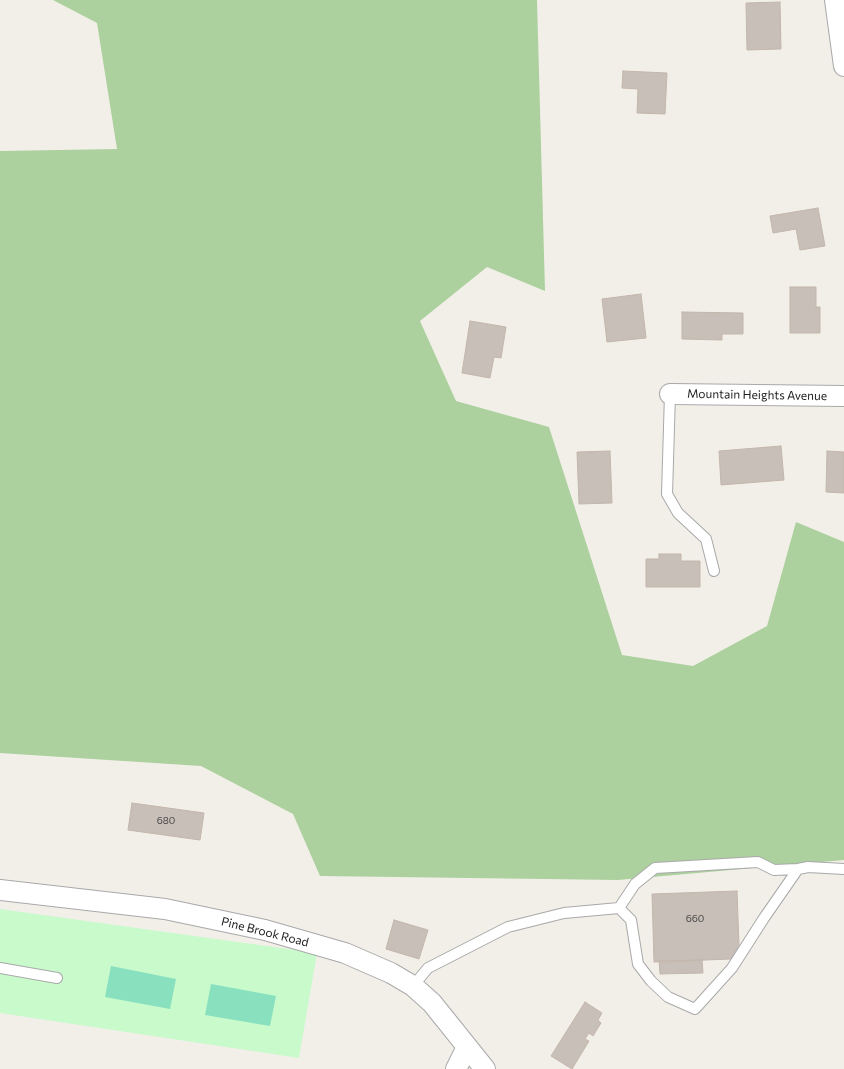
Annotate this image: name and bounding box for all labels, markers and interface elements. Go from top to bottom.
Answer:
street label: Mountain Heights Avenue [687,387,827,403]
house number: 680 [157,815,175,827]
house number: 660 [686,913,704,925]
street label: Pine Brook Road [220,914,310,950]

